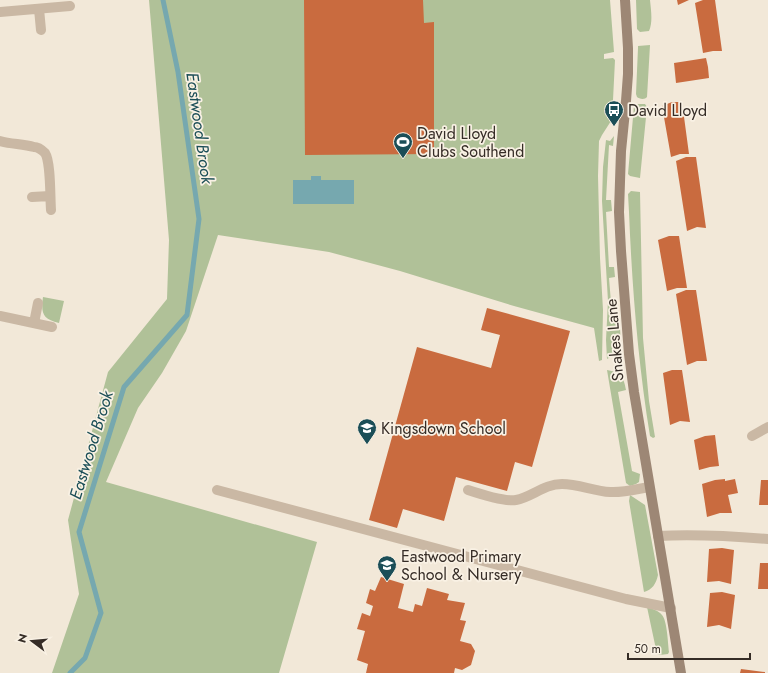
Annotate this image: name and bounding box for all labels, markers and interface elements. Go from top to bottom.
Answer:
water label: Eastwood Brook [180,71,220,186]
bus stop icon: David Lloyd [603,99,625,127]
place label: David Lloyd [628,99,707,122]
place label: David Lloyd Clubs Southend [417,122,524,163]
sports icon: David Lloyd Clubs Southend [392,131,414,159]
street label: Snakes Lane [599,298,630,382]
water label: Eastwood Brook [63,387,119,502]
school or university icon: Kingsdown School [356,417,378,445]
place label: Kingsdown School [381,417,506,440]
place label: Eastwood Primary School & Nursery [401,545,522,586]
school or university icon: Eastwood Primary School & Nursery [376,554,398,582]
north arrow [12,621,52,661]
text: N [13,632,31,645]
scale bar [628,635,750,661]
text: 50 m [634,640,661,658]

